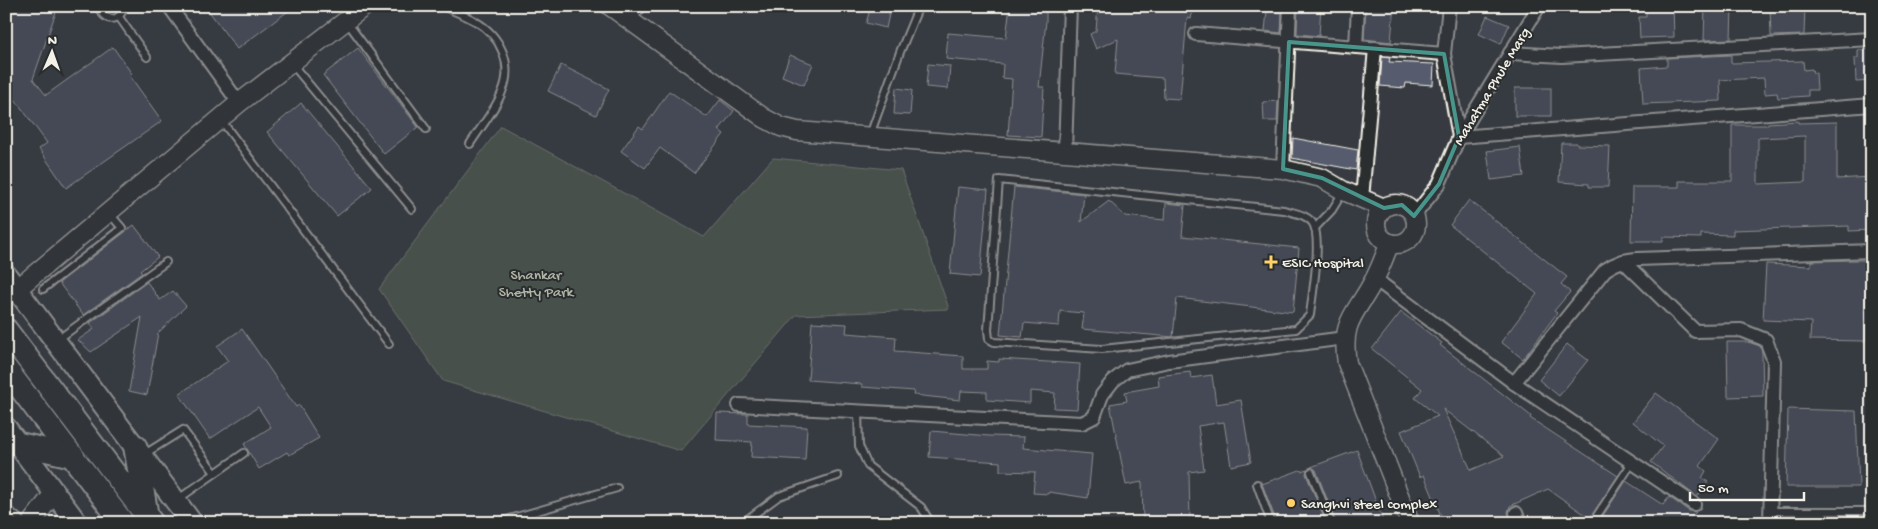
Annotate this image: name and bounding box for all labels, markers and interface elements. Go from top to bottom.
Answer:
street label: Mahatma Phule Marg [1450,25,1535,149]
north arrow [28,28,78,78]
text: N [48,33,57,50]
marker: ESIC Hospital [1264,255,1278,269]
place label: ESIC Hospital [1282,255,1364,273]
park label: Shankar Shetty Park [499,267,575,302]
scale bar [1690,469,1804,501]
text: 50 m [1698,480,1729,498]
place label: Sanghvi steel complex [1301,496,1437,514]
marker: Sanghvi steel complex [1285,497,1297,509]

